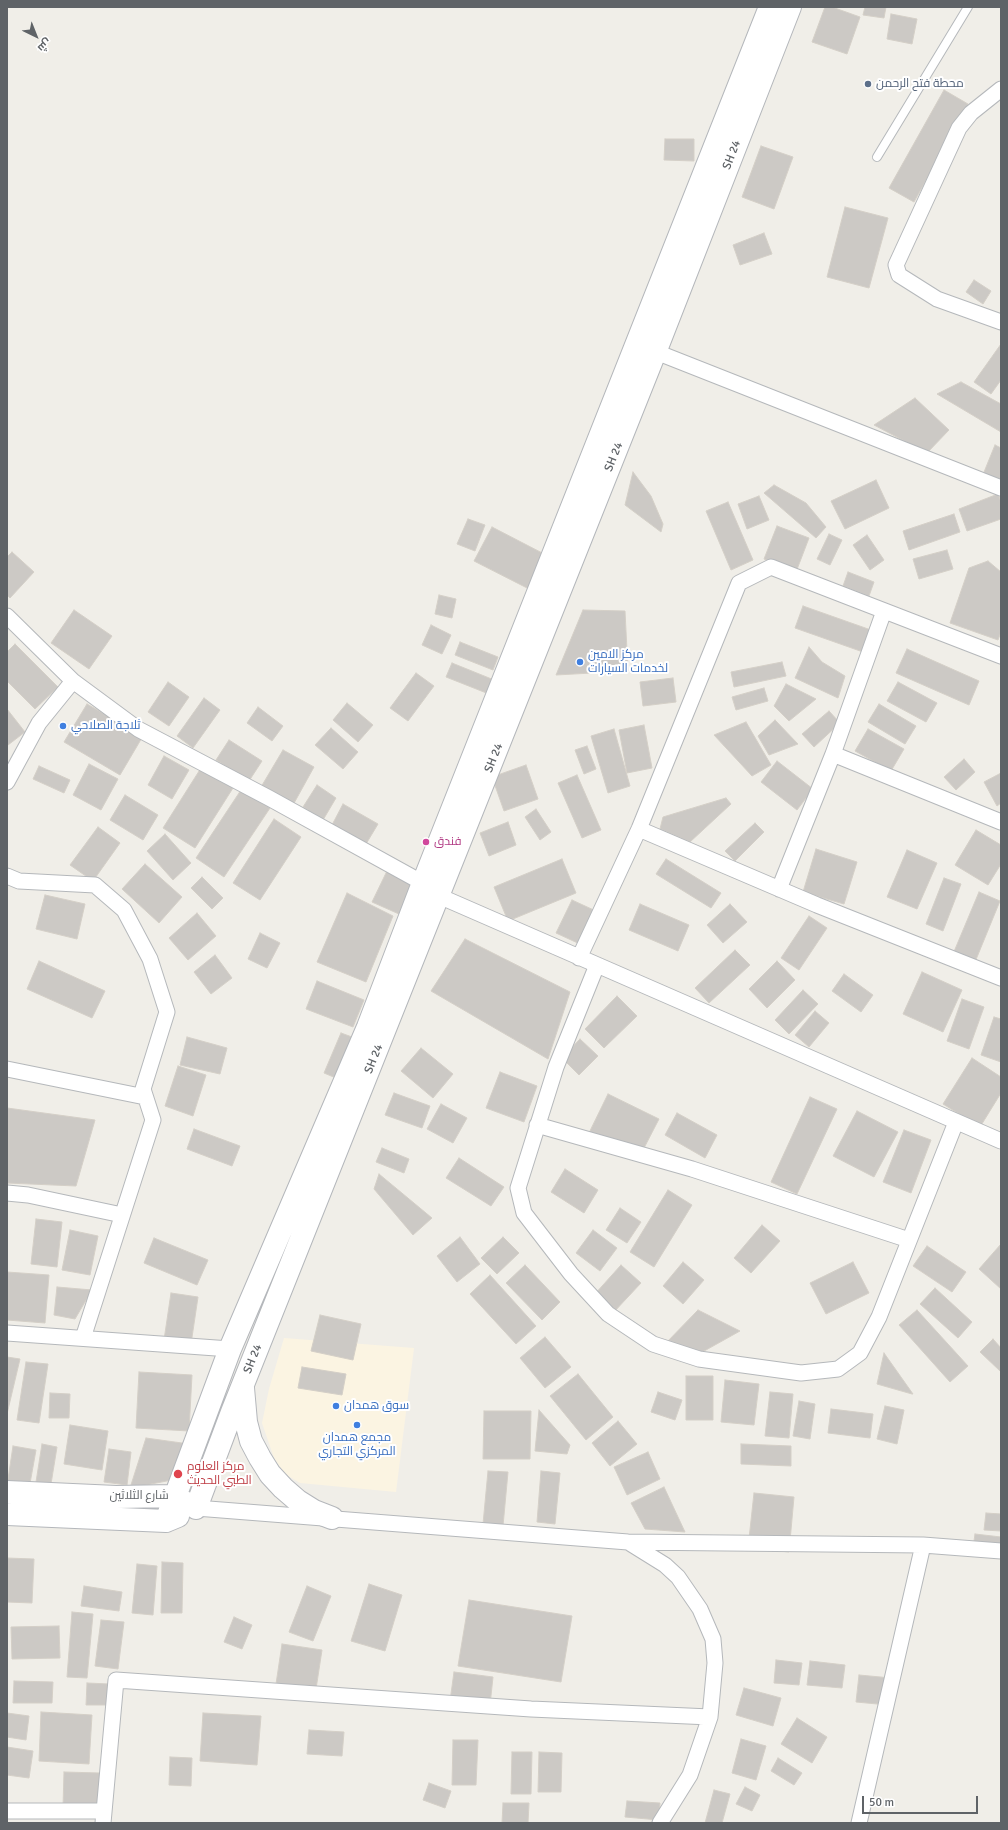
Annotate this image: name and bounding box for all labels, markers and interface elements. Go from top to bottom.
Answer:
north arrow [16,16,56,56]
text: ش [35,36,54,55]
place label: محطة فتح الرحمن [876,77,964,91]
marker: محطة فتح الرحمن [863,79,873,89]
street label: SH 24 [720,138,744,172]
street label: SH 24 [602,440,626,474]
place label: مركز الامين لخدمات السيارات [588,648,668,676]
marker: مركز الامين لخدمات السيارات [575,657,585,667]
place label: ثلاجة الصلاحي [71,719,141,733]
marker: ثلاجة الصلاحي [58,721,68,731]
street label: SH 24 [482,741,506,775]
place label: فندق [434,835,462,849]
marker: فندق [421,837,431,847]
street label: SH 24 [362,1042,386,1076]
street label: SH 24 [241,1342,265,1376]
place label: سوق همدان [344,1399,409,1413]
marker: سوق همدان [331,1401,341,1411]
marker: مجمع همدان المركزي التجاري [352,1420,362,1430]
place label: مجمع همدان المركزي التجاري [318,1431,396,1459]
place label: مركز العلوم الطبي الحديث [187,1460,252,1488]
marker: مركز العلوم الطبي الحديث [172,1468,184,1480]
street label: شارع الثلاثين [109,1489,169,1503]
scale bar [864,1788,980,1814]
text: 50 m [869,1795,894,1810]

